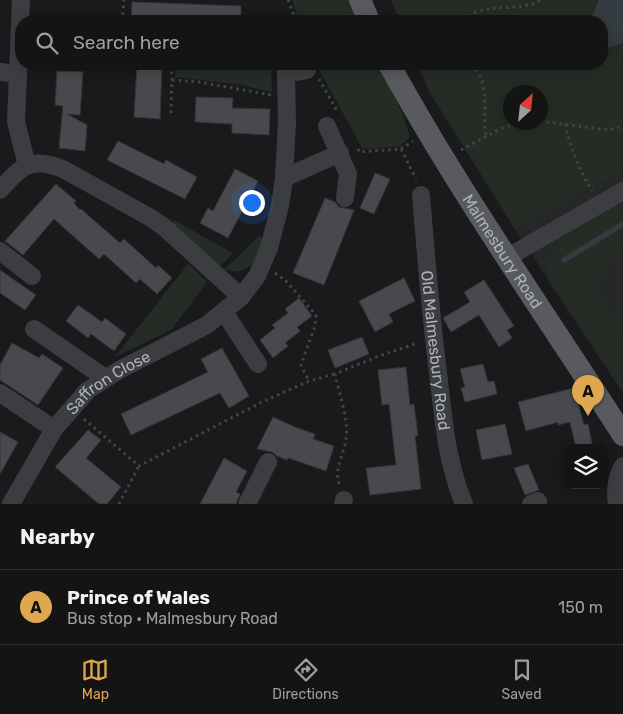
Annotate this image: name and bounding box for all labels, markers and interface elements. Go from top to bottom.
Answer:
search box [15,15,608,70]
icon: search [33,29,61,57]
text: Search here [73,31,180,54]
north arrow [503,85,548,130]
your location [239,190,265,216]
street label: Malmesbury Road [459,190,547,312]
street label: Old Malmesbury Road [418,270,454,431]
street label: Saffron Close [62,346,153,418]
pin: A [572,375,604,416]
map controls [563,444,608,489]
button: layers [563,444,608,489]
text: Nearby [20,524,95,549]
text: Prince of Wales [67,586,210,609]
text: A [30,598,42,617]
text: 150 m [558,598,603,617]
text: Bus stop · Malmesbury Road [67,609,278,628]
tab: Map [81,656,109,703]
tab: Directions [272,656,339,703]
tab: Saved [502,656,542,703]

